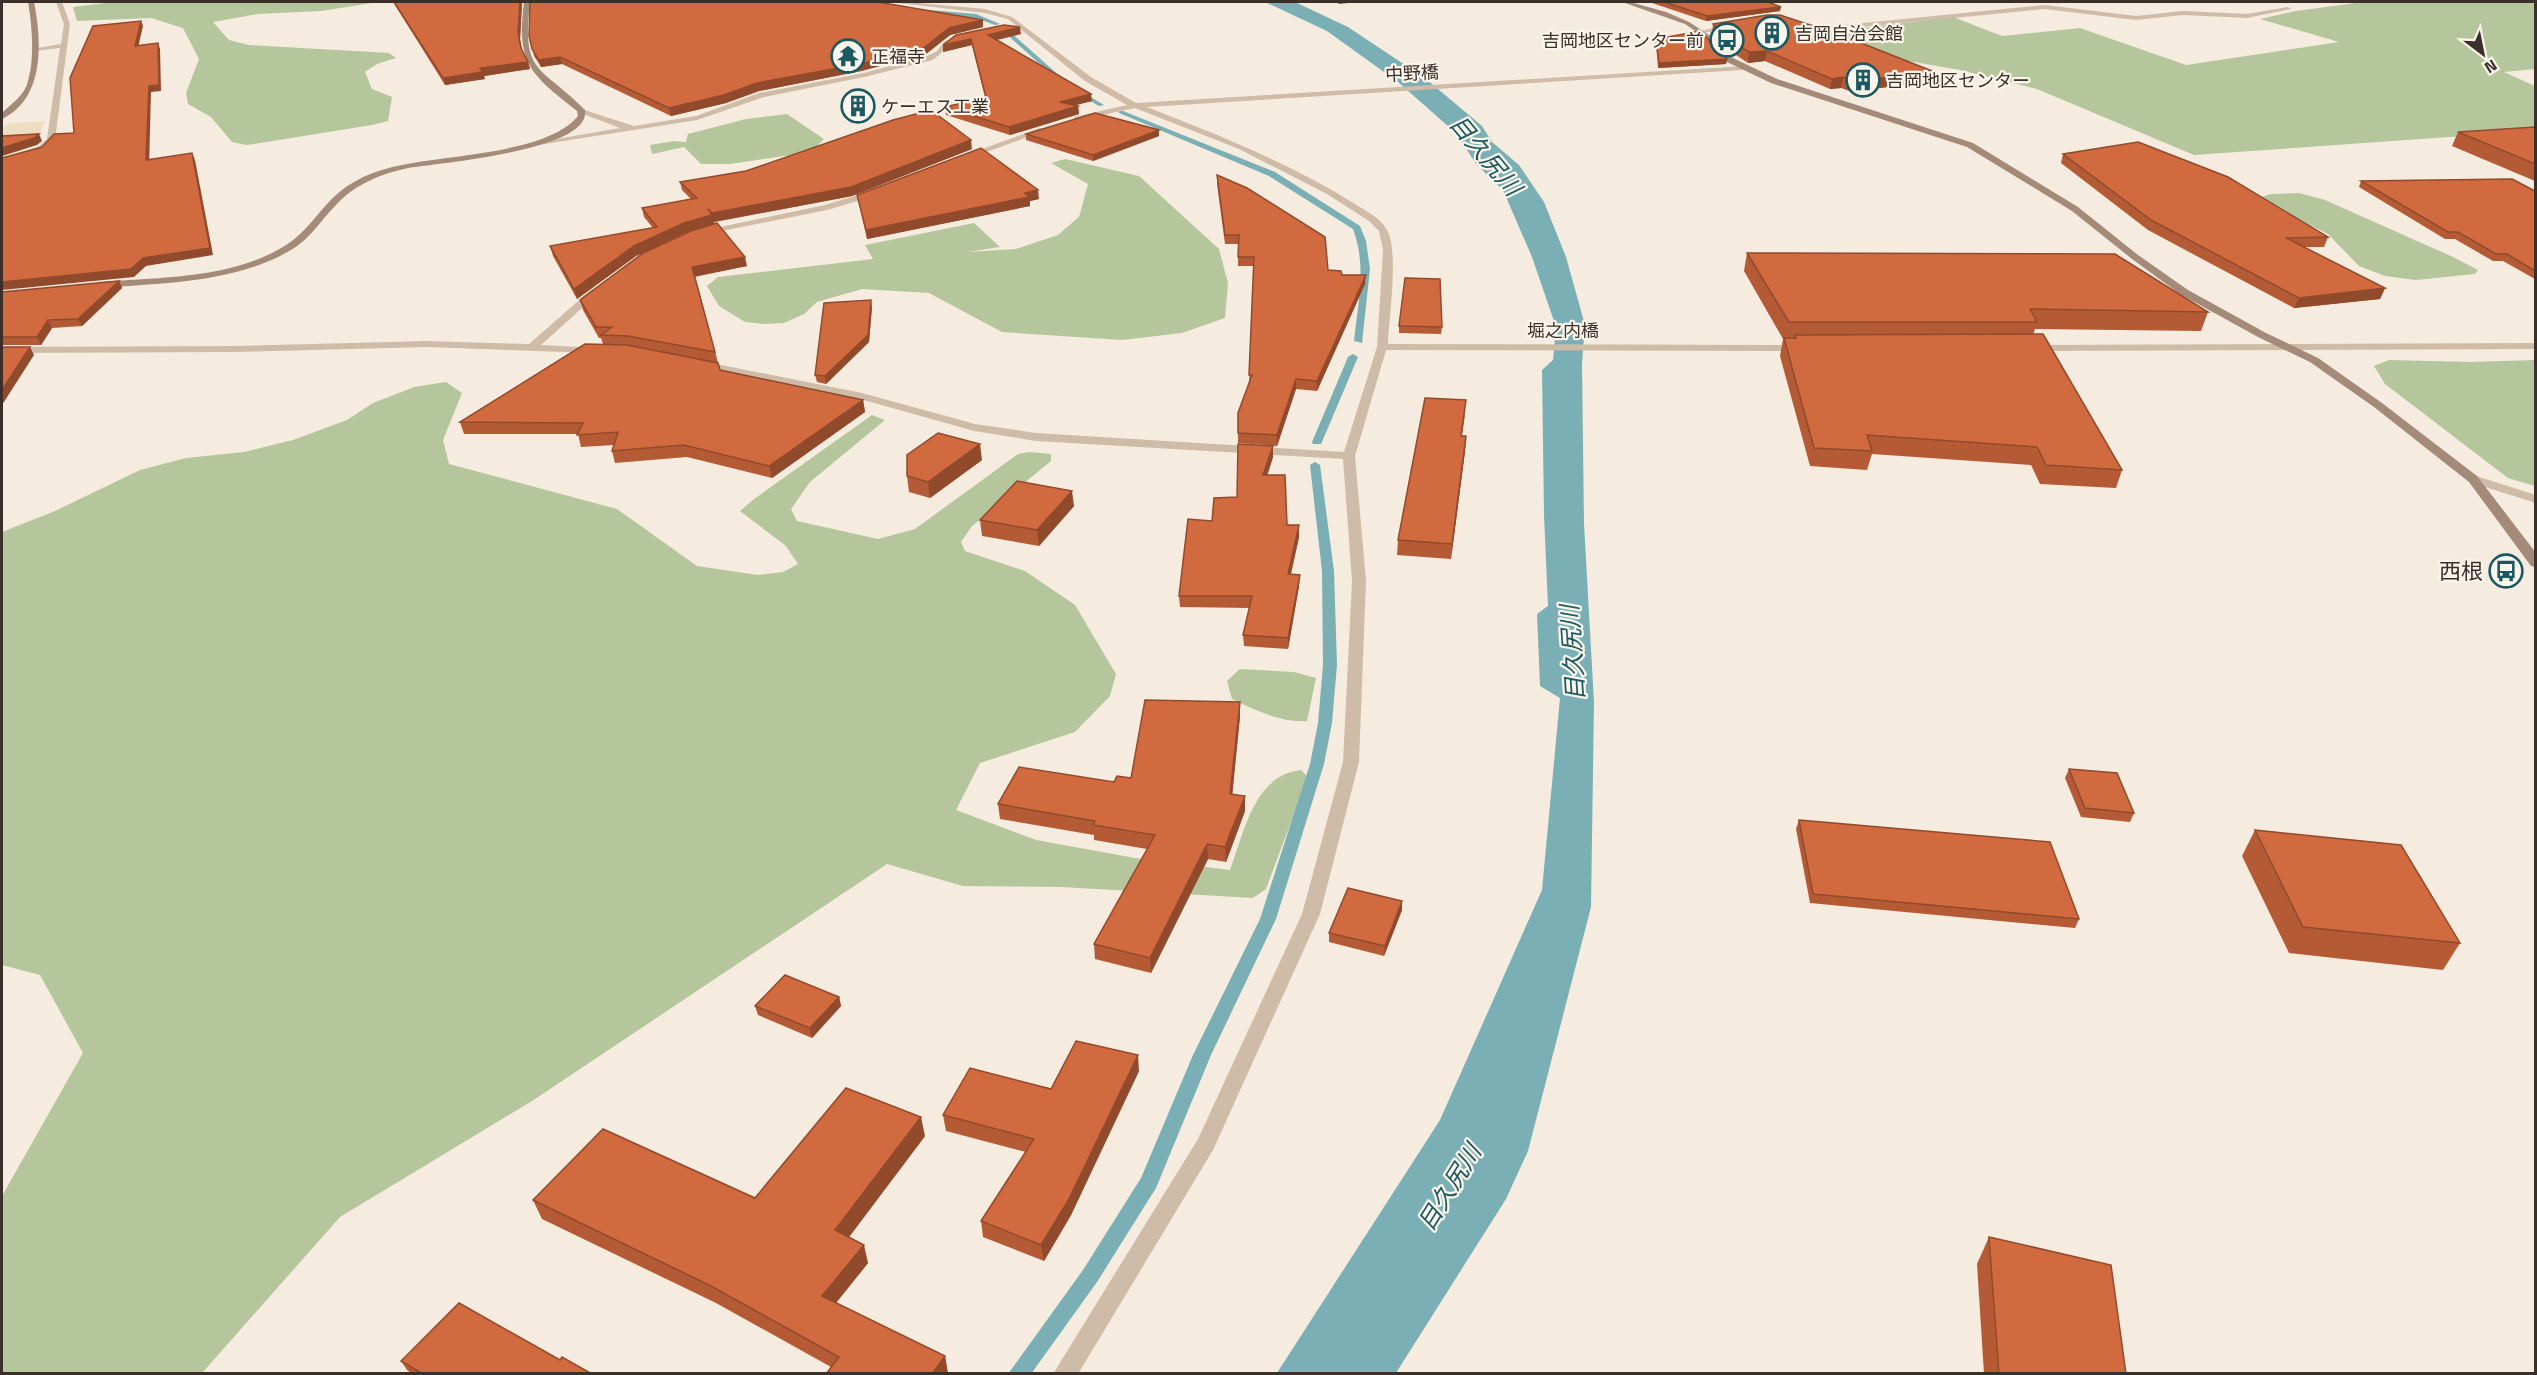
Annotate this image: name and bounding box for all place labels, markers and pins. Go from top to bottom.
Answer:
building icon: 吉岡自治会館 [1754,15,1790,51]
place label: 吉岡自治会館 [1795,20,1903,47]
bus stop icon: 吉岡地区センター前 [1709,22,1745,58]
place label: 吉岡地区センター前 [1542,27,1704,54]
temple icon: 正福寺 [830,38,866,74]
place label: 正福寺 [871,43,925,70]
building icon: 吉岡地区センター [1845,62,1881,98]
place label: 吉岡地区センター [1886,67,2030,94]
building icon: ケーエス工業 [840,88,876,124]
place label: ケーエス工業 [881,93,989,120]
bus stop icon: 西根 [2488,553,2524,589]
place label: 西根 [2439,554,2483,588]

